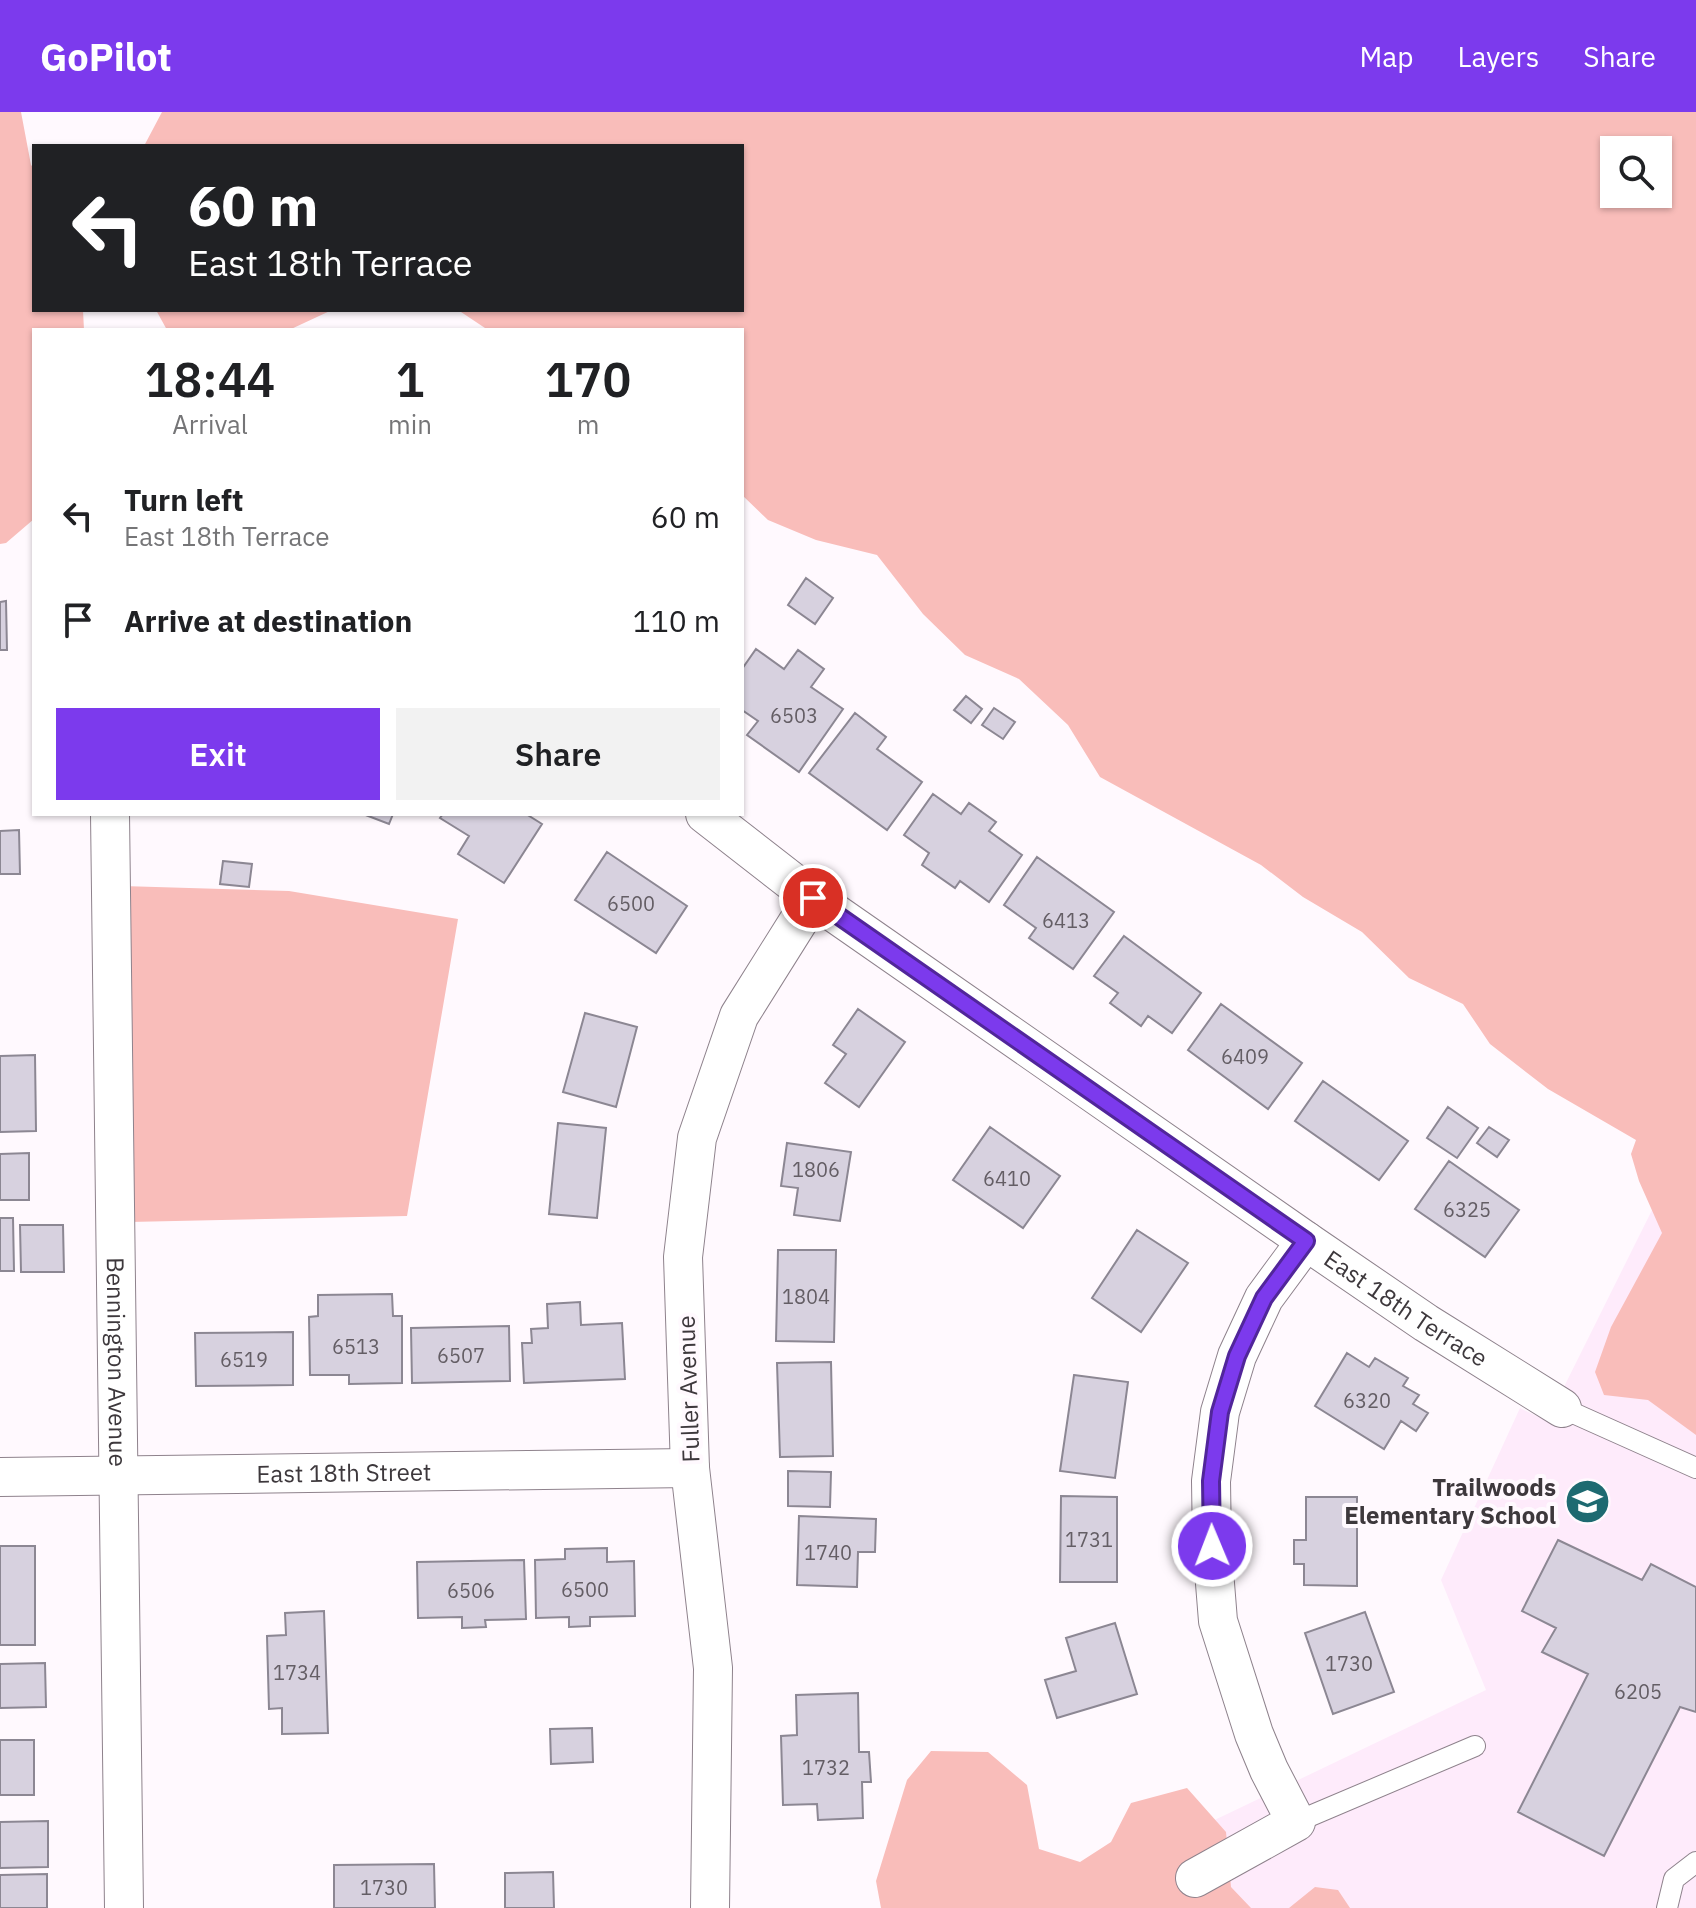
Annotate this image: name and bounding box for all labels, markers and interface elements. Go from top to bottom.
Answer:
text: GoPilot [40,32,172,81]
text: Map [1359,38,1413,75]
text: Layers [1457,38,1539,75]
text: Share [1583,38,1656,75]
map controls [1600,136,1672,208]
button: search [1600,136,1672,208]
text: 60 m [188,169,318,241]
icon: left [56,176,160,280]
text: East 18th Terrace [188,239,473,286]
text: 18:44 [145,348,275,410]
text: 1 [396,348,424,410]
text: 170 [545,348,631,410]
text: Arrival [172,407,248,441]
text: min [388,407,432,441]
text: m [577,407,599,441]
text: Turn left [124,480,243,519]
icon: left [56,494,100,538]
text: 60 m [651,497,720,536]
text: East 18th Terrace [124,519,330,553]
icon: arrive [56,598,100,642]
text: Arrive at destination [124,601,412,640]
text: 110 m [633,601,720,640]
house number: 6503 [770,702,818,729]
button: Exit [56,708,380,800]
button: Share [396,708,720,800]
pin [779,864,847,932]
icon: arrive [791,876,835,920]
house number: 6500 [607,890,655,917]
house number: 6413 [1042,907,1090,934]
house number: 6409 [1221,1043,1269,1070]
house number: 1806 [792,1156,840,1183]
house number: 6410 [983,1165,1031,1192]
house number: 6325 [1443,1196,1491,1223]
street label: East 18th Terrace [1318,1242,1494,1374]
street label: Bennington Avenue [100,1257,134,1467]
house number: 1804 [782,1283,830,1310]
street label: Fuller Avenue [669,1315,707,1463]
house number: 6513 [332,1333,380,1360]
house number: 6507 [437,1342,485,1369]
house number: 6519 [220,1346,268,1373]
house number: 6320 [1343,1387,1391,1414]
street label: East 18th Street [256,1455,432,1490]
place label: Trailwoods Elementary School [1344,1471,1556,1531]
school or university icon: Trailwoods Elementary School [1563,1477,1611,1525]
position arrow [1170,1504,1254,1588]
house number: 1731 [1065,1526,1113,1553]
house number: 1740 [804,1539,852,1566]
house number: 6500 [561,1576,609,1603]
house number: 6506 [447,1577,495,1604]
house number: 1730 [1325,1650,1373,1677]
house number: 1734 [273,1659,321,1686]
house number: 6205 [1614,1678,1662,1705]
house number: 1732 [802,1754,850,1781]
house number: 1730 [360,1874,408,1901]

